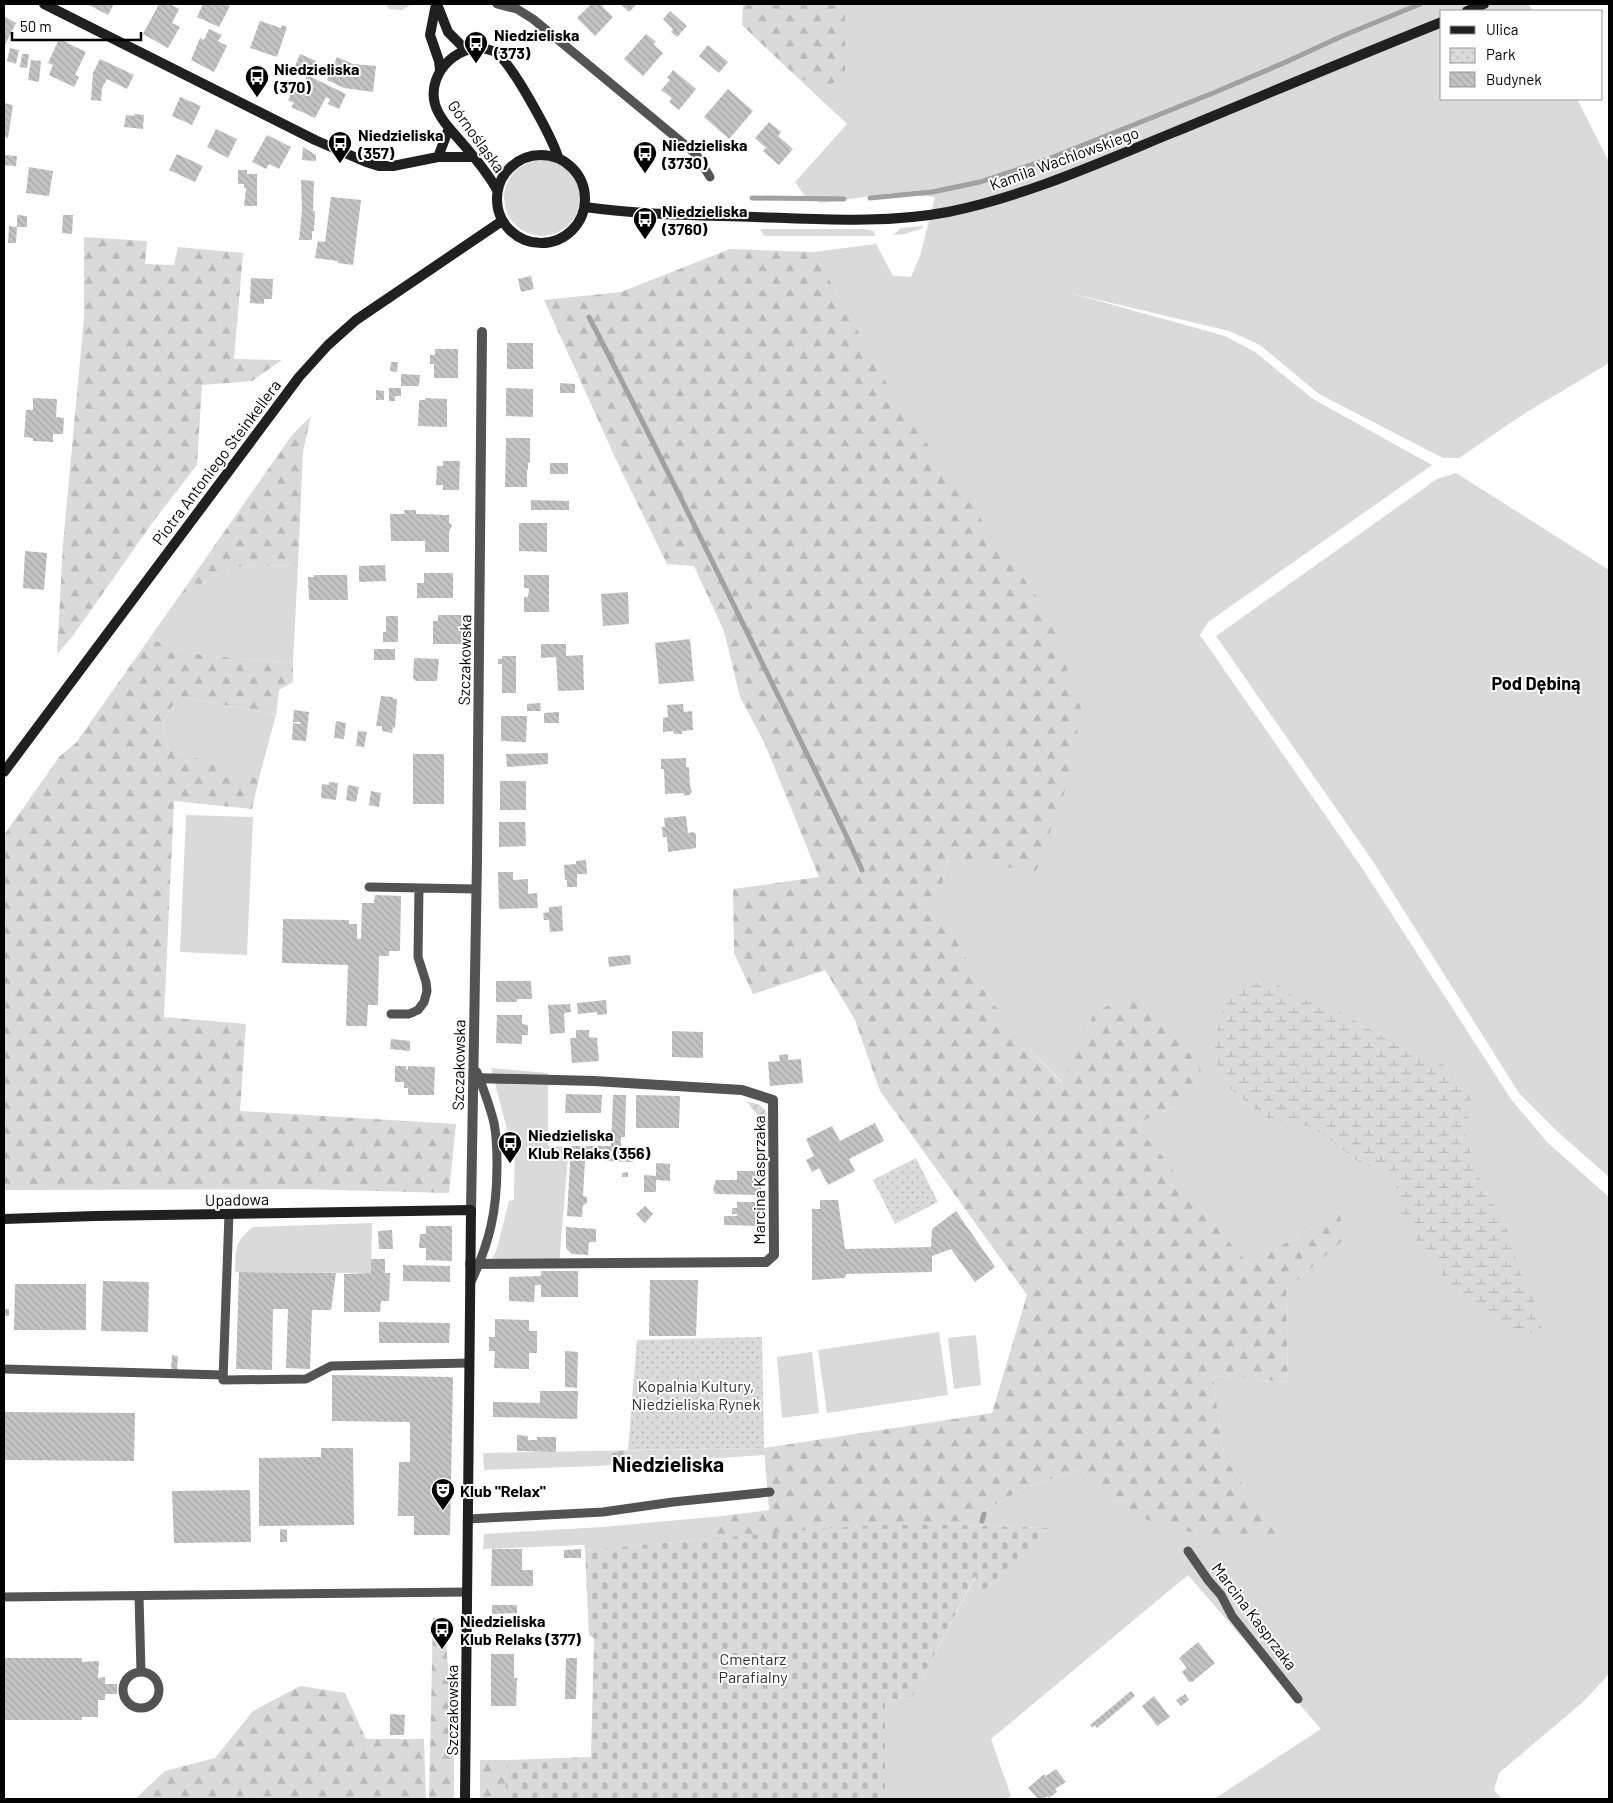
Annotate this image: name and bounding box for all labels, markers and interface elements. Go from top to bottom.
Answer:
scale bar [12,10,141,42]
legend [1440,10,1603,100]
text: 50 m [20,17,52,35]
text: Ulica [1486,20,1518,38]
place label: Niedzieliska (373) [493,25,579,62]
bus stop icon: Niedzieliska (373) [463,30,489,64]
text: Park [1486,45,1516,63]
place label: Niedzieliska (370) [273,59,359,96]
bus stop icon: Niedzieliska (370) [244,64,270,98]
text: Budynek [1486,70,1542,88]
street label: Górnośląska [444,96,510,176]
street label: Kamila Wachlowskiego [987,122,1141,194]
place label: Niedzieliska (357) [357,125,443,162]
bus stop icon: Niedzieliska (357) [327,130,353,164]
place label: Niedzieliska (3730) [661,135,747,172]
bus stop icon: Niedzieliska (3730) [632,140,658,174]
place label: Niedzieliska (3760) [661,201,747,238]
bus stop icon: Niedzieliska (3760) [632,206,658,240]
street label: Piotra Antoniego Steinkellera [148,376,284,548]
street label: Szczakowska [454,614,474,706]
district label: Pod Dębiną [1491,672,1581,694]
street label: Szczakowska [448,1019,468,1111]
street label: Marcina Kasprzaka [749,1115,768,1245]
place label: Niedzieliska Klub Relaks (356) [528,1125,651,1162]
bus stop icon: Niedzieliska Klub Relaks (356) [497,1130,523,1164]
street label: Upadowa [205,1189,269,1209]
park label: Kopalnia Kultury, Niedzieliska Rynek [632,1376,760,1413]
district label: Niedzieliska [612,1451,724,1476]
theatre icon: Klub "Relax" [430,1477,456,1511]
place label: Klub "Relax" [460,1481,546,1500]
street label: Marcina Kasprzaka [1208,1559,1302,1673]
place label: Niedzieliska Klub Relaks (377) [460,1611,581,1648]
bus stop icon: Niedzieliska Klub Relaks (377) [429,1616,455,1650]
park label: Cmentarz Parafialny [718,1649,788,1686]
street label: Szczakowska [442,1664,461,1756]

